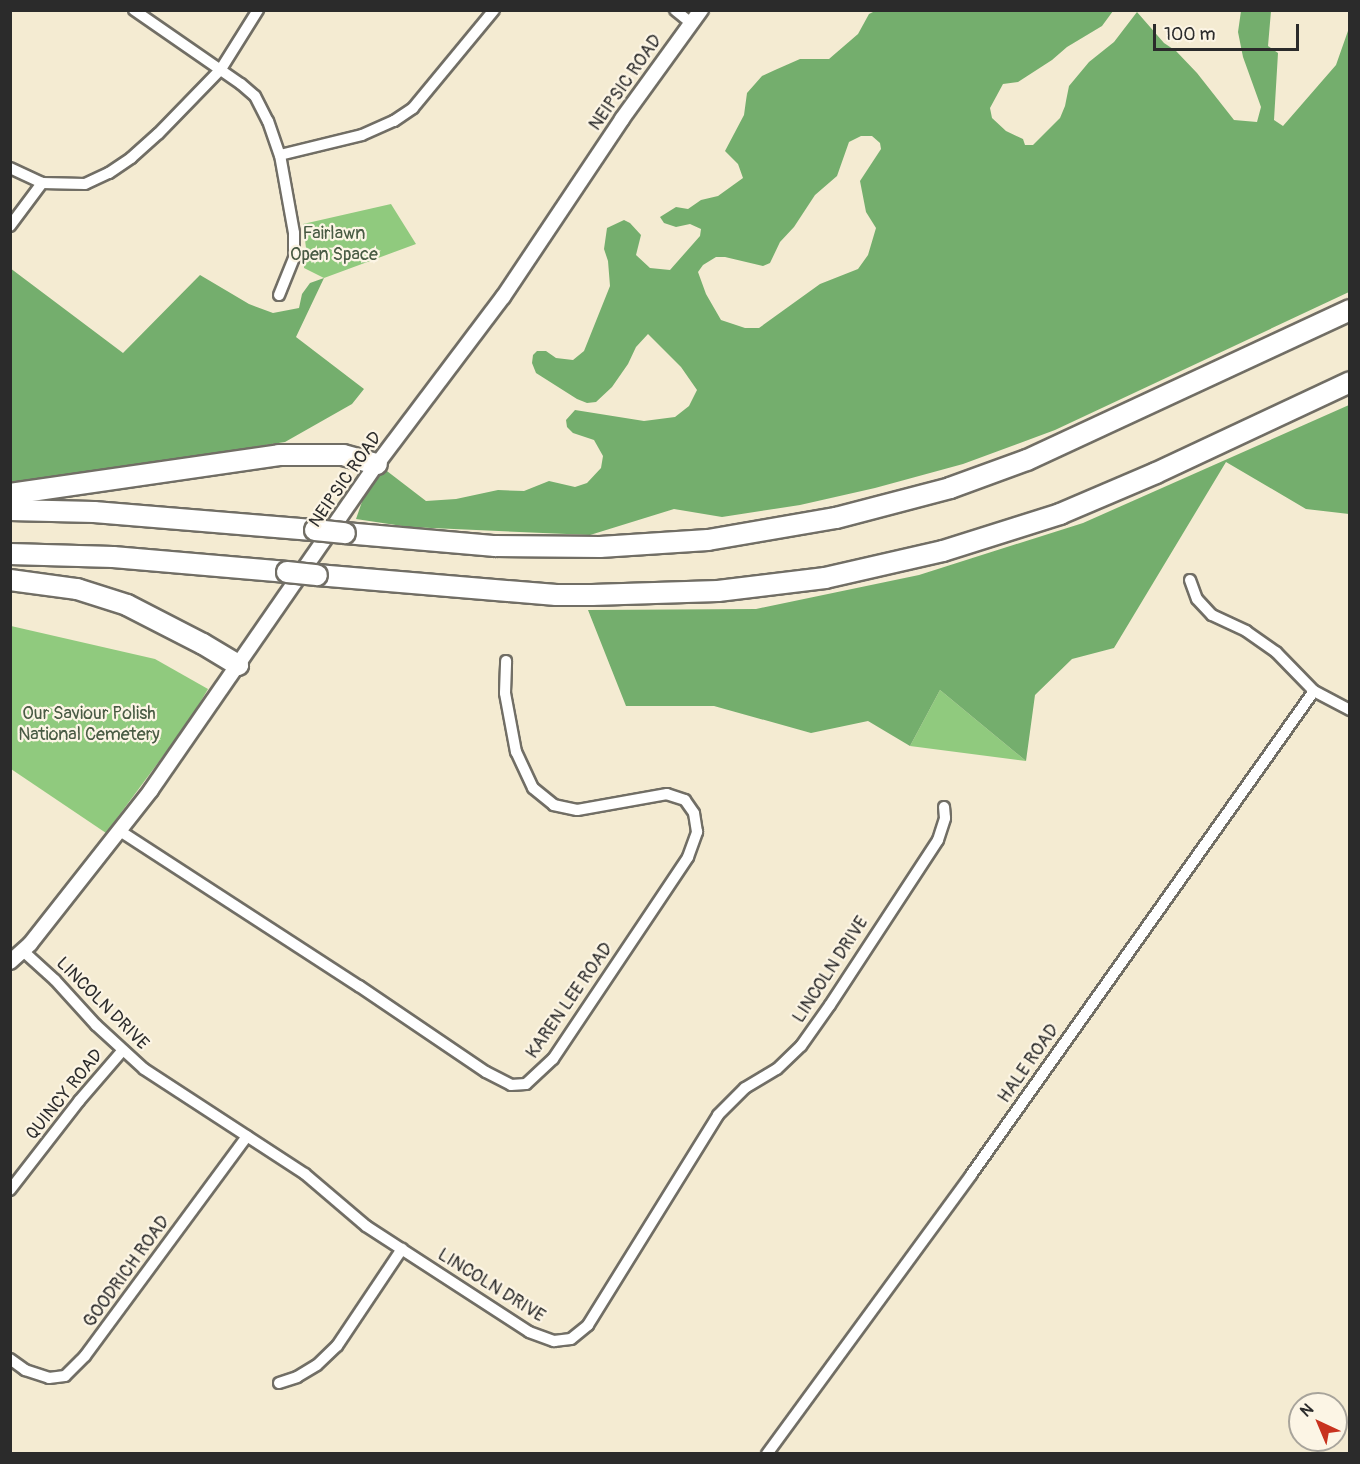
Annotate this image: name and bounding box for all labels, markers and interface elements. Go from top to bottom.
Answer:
scale bar [1156,12,1302,50]
text: 100 m [1164,23,1216,46]
street label: NEIPSIC ROAD [585,31,667,135]
park label: Fairlawn Open Space [290,224,378,266]
street label: NEIPSIC ROAD [305,428,387,532]
park label: Our Saviour Polish National Cemetery [18,704,160,746]
street label: LINCOLN DRIVE [789,913,873,1027]
street label: KAREN LEE ROAD [522,939,618,1063]
street label: LINCOLN DRIVE [51,953,153,1055]
street label: HALE ROAD [994,1020,1064,1108]
street label: QUINCY ROAD [22,1045,108,1145]
street label: GOODRICH ROAD [79,1212,175,1332]
street label: LINCOLN DRIVE [433,1244,549,1328]
north arrow [1288,1392,1348,1452]
text: N [1296,1400,1318,1421]

